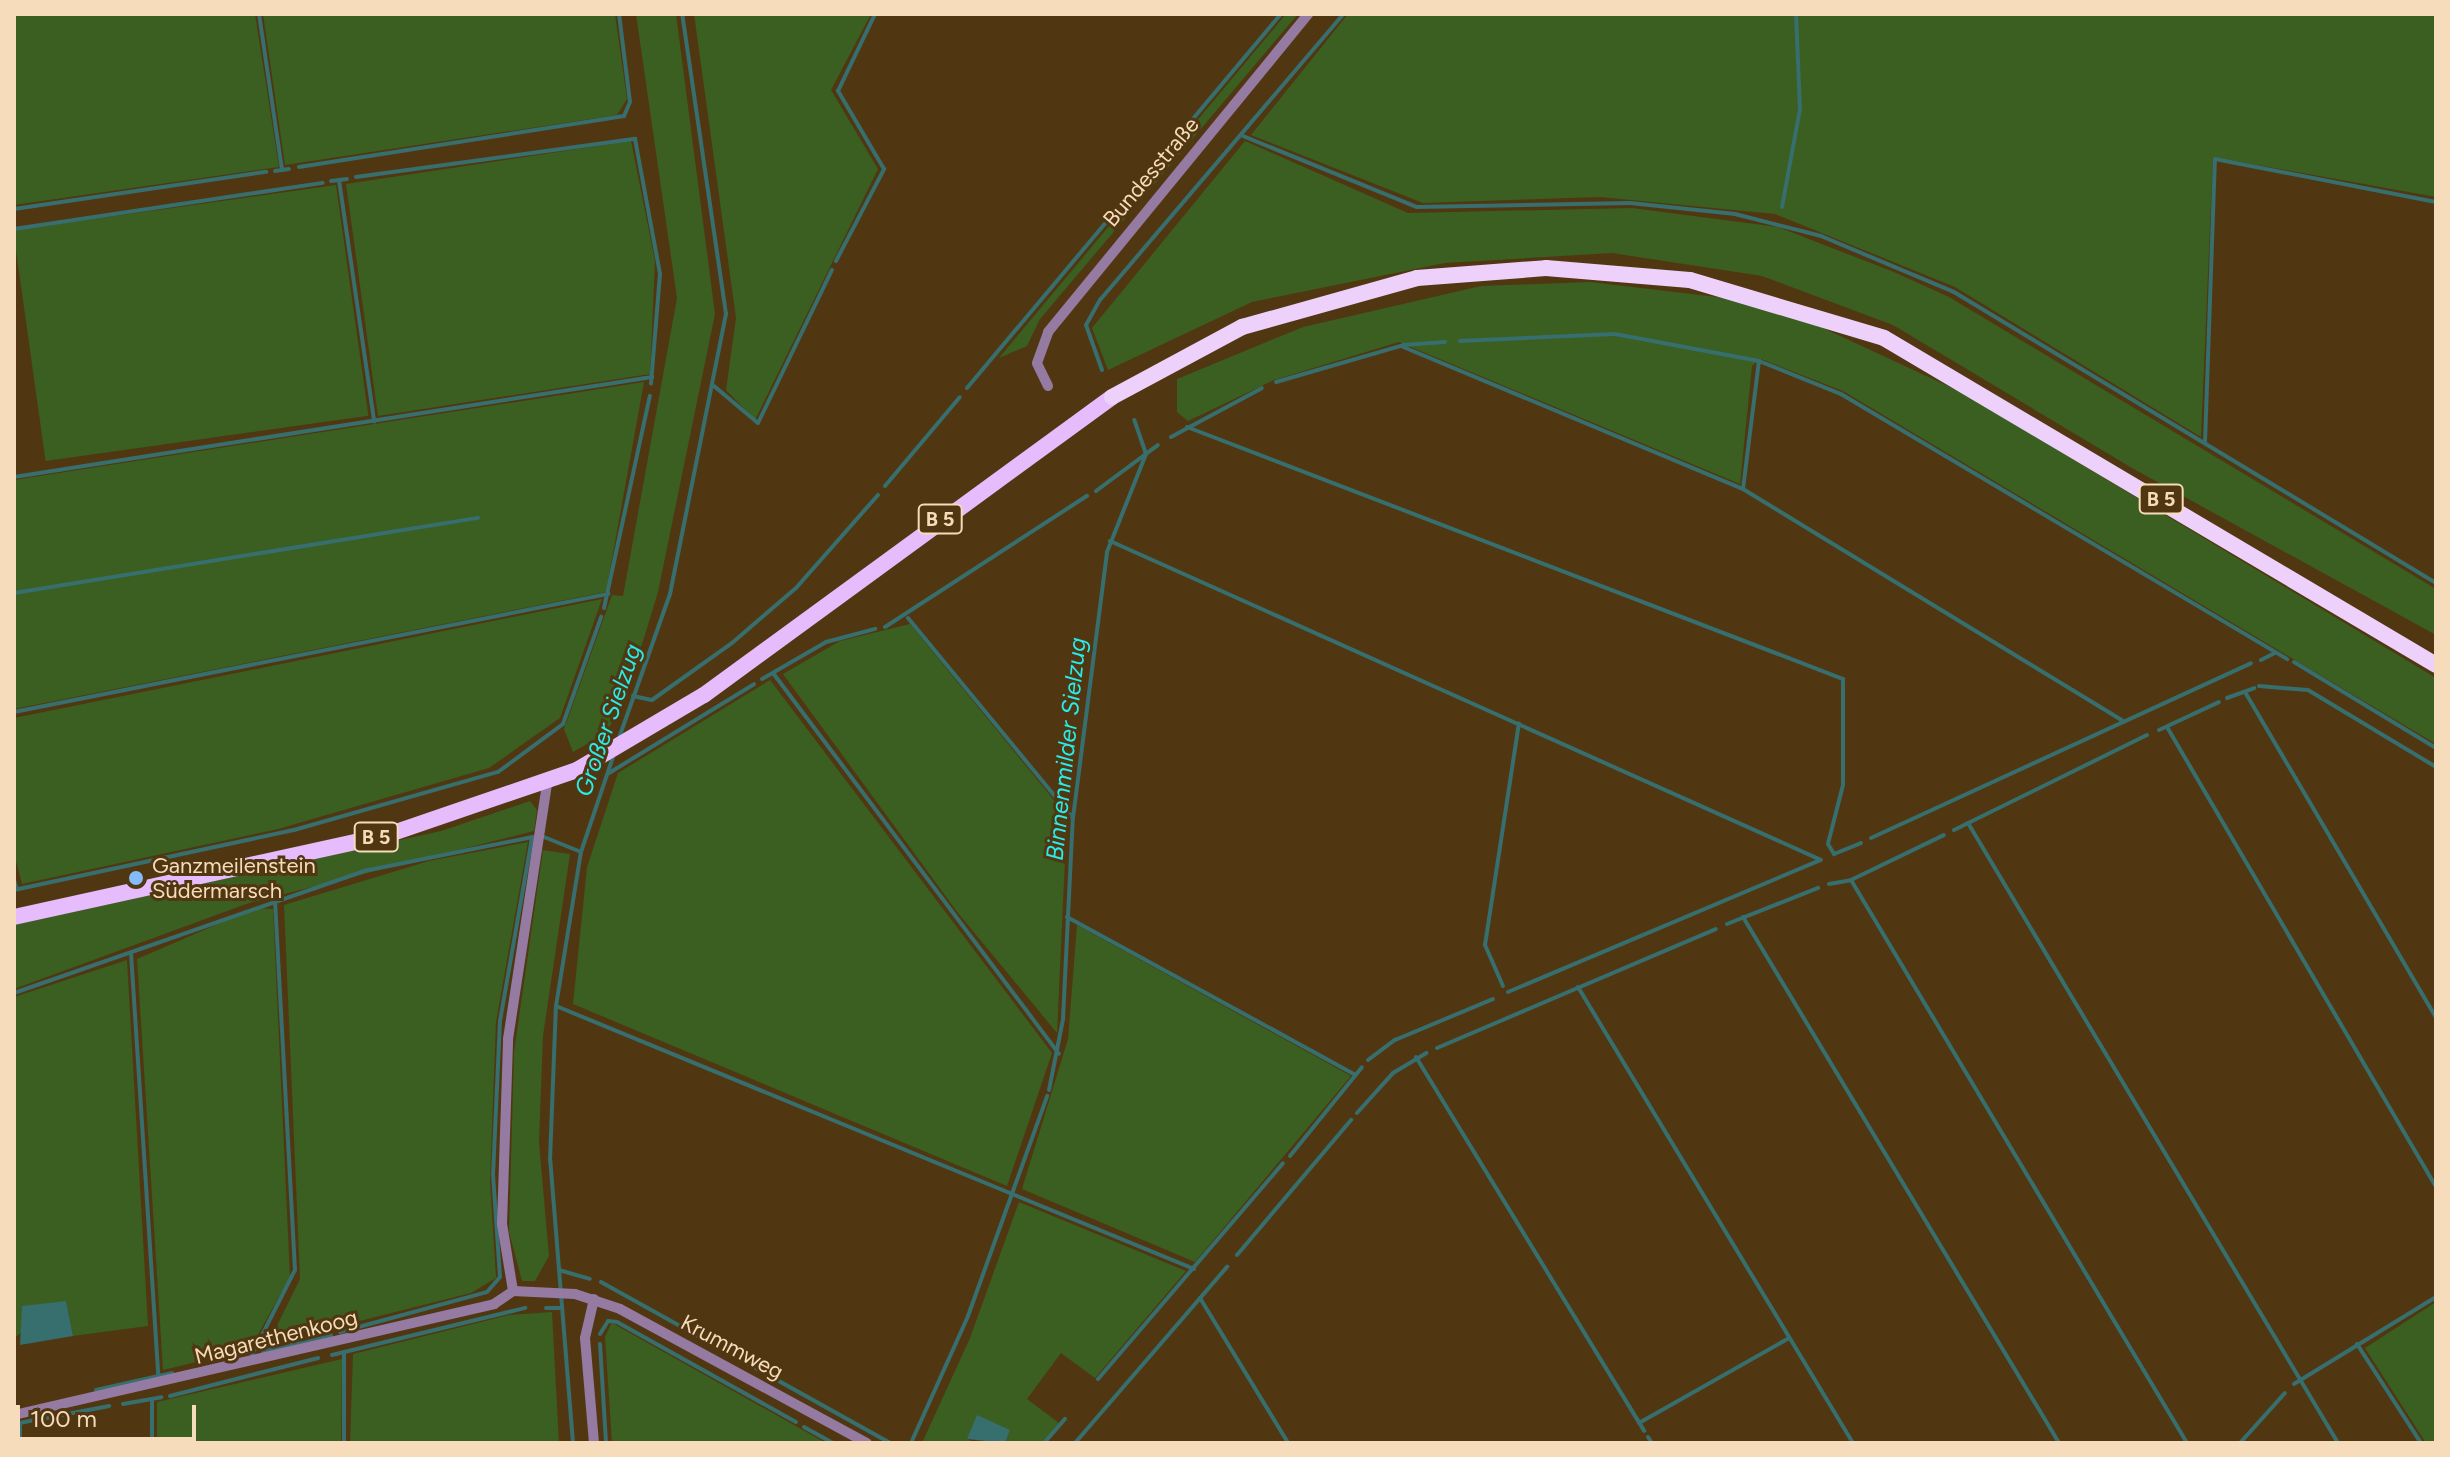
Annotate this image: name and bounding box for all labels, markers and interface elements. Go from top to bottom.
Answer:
street label: Bundesstraße [1098,112,1204,232]
road number: B 5 [2137,483,2185,515]
road number: B 5 [916,503,964,535]
water label: Binnenmilder Sielzug [1040,636,1092,862]
water label: Großer Sielzug [568,640,648,800]
road number: B 5 [352,821,400,853]
place label: Ganzmeilenstein Südermarsch [152,852,316,904]
marker: Ganzmeilenstein Südermarsch [127,869,145,887]
street label: Magarethenkoog [192,1304,360,1370]
street label: Krummweg [676,1309,788,1385]
scale bar [20,1389,200,1439]
text: 100 m [30,1404,97,1433]

